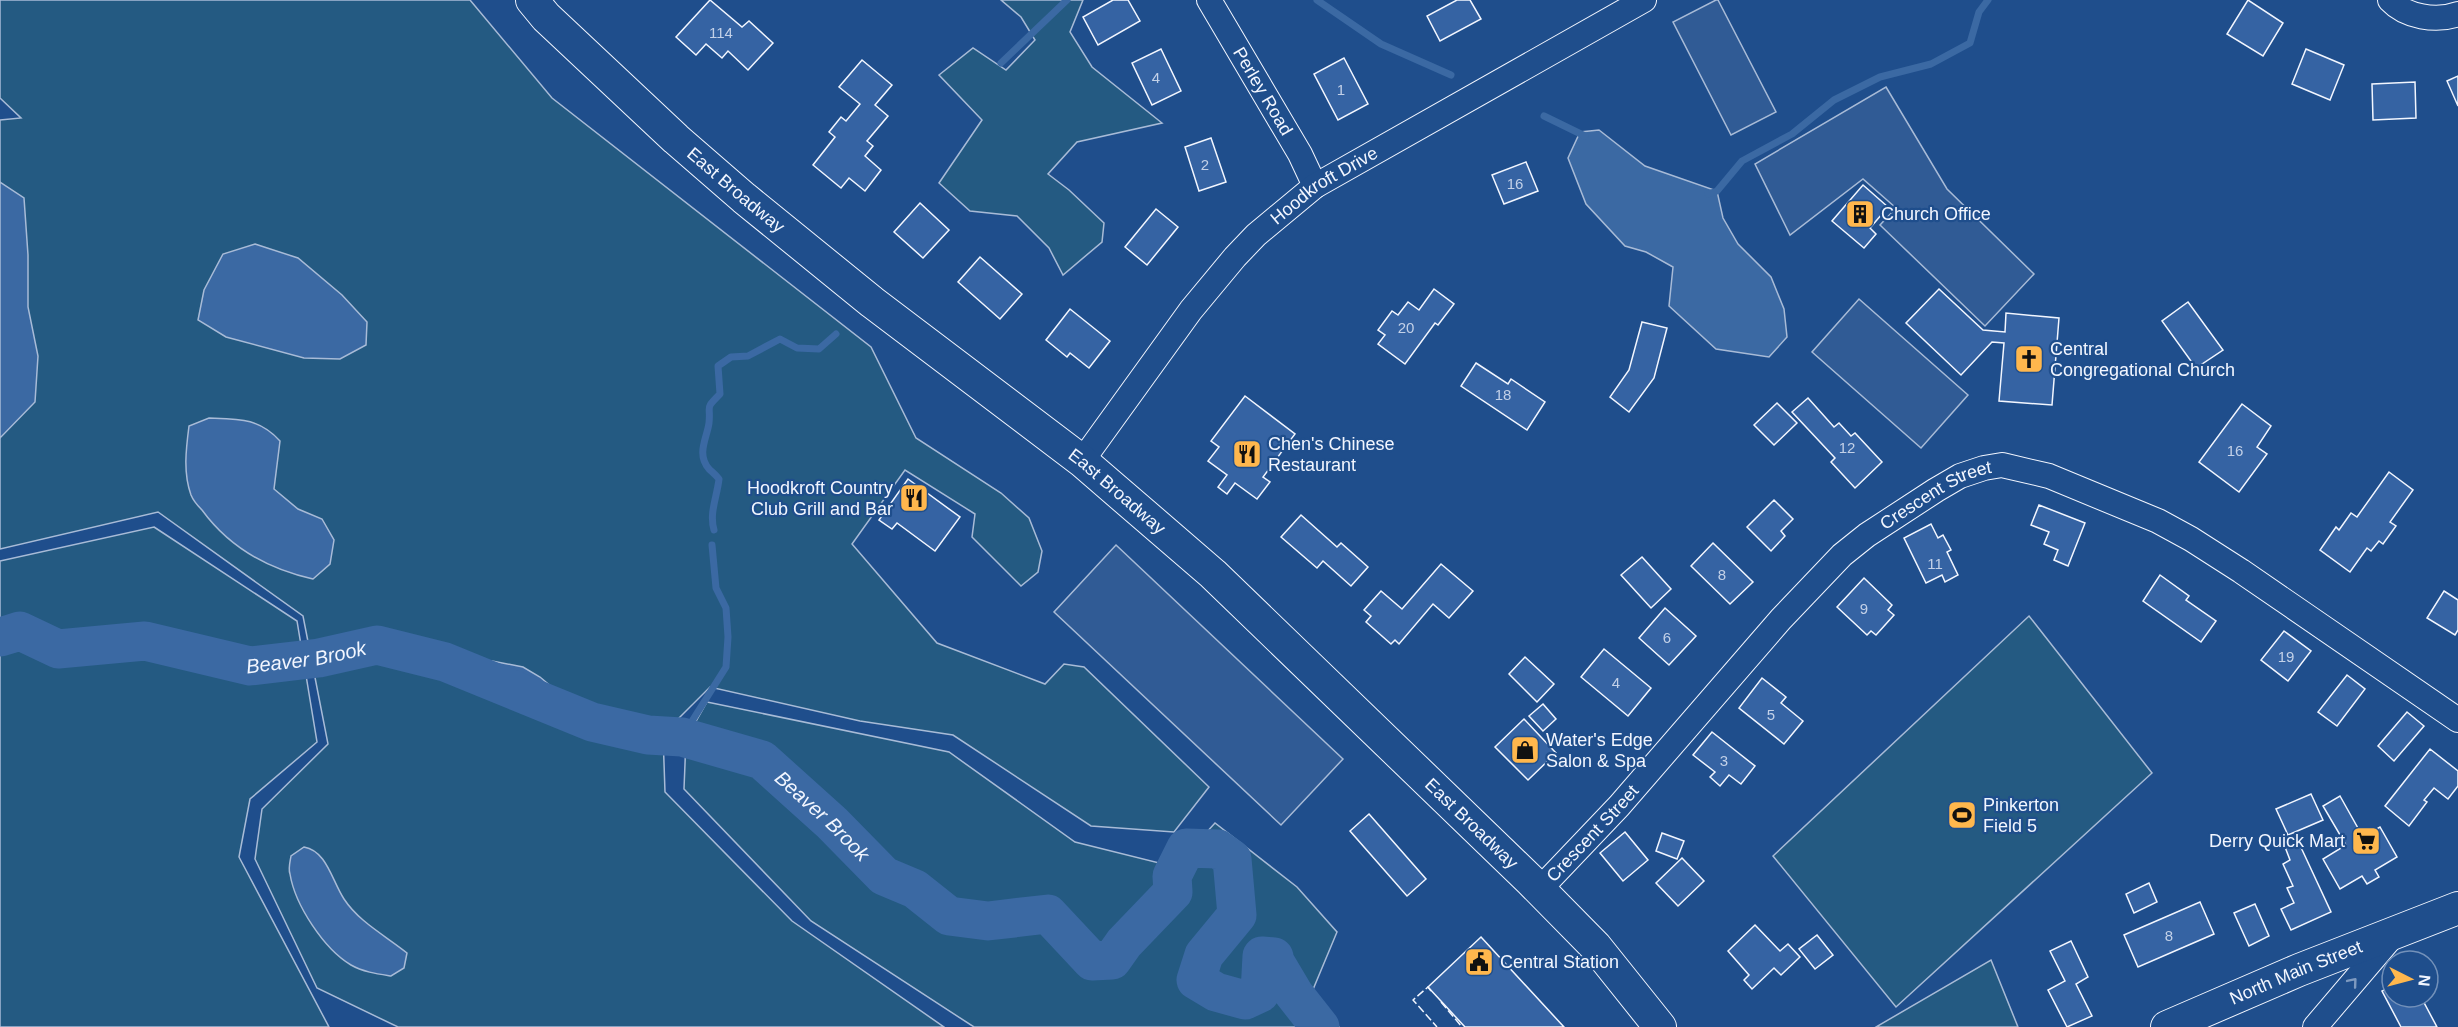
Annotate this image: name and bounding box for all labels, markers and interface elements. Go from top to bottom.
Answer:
house number: 114 [709,24,733,41]
street label: Perley Road [1229,44,1297,139]
house number: 4 [1152,69,1160,86]
house number: 1 [1337,81,1345,98]
street label: East Broadway [683,143,789,237]
street label: Hoodkroft Drive [1266,143,1381,229]
house number: 2 [1201,156,1209,173]
house number: 16 [1507,175,1523,192]
building icon: Church Office [1844,198,1876,230]
place label: Church Office [1881,204,1991,224]
house number: 20 [1398,319,1414,336]
place label: Central Congregational Church [2050,339,2235,380]
church icon: Central Congregational Church [2013,343,2045,375]
house number: 18 [1495,386,1511,403]
place label: Chen's Chinese Restaurant [1268,434,1395,475]
restaurant icon: Chen's Chinese Restaurant [1231,438,1263,470]
house number: 12 [1839,439,1855,456]
house number: 16 [2227,442,2243,459]
street label: East Broadway [1065,444,1169,538]
street label: Crescent Street [1876,457,1993,534]
place label: Hoodkroft Country Club Grill and Bar [747,478,893,519]
restaurant icon: Hoodkroft Country Club Grill and Bar [898,482,930,514]
house number: 11 [1927,555,1943,572]
house number: 8 [1718,566,1726,583]
house number: 9 [1860,600,1868,617]
house number: 6 [1663,629,1671,646]
water label: Beaver Brook [245,637,369,677]
house number: 19 [2278,648,2294,665]
house number: 4 [1612,674,1620,691]
house number: 5 [1767,706,1775,723]
place label: Water's Edge Salon & Spa [1546,730,1653,771]
shop icon: Water's Edge Salon & Spa [1509,734,1541,766]
house number: 3 [1720,752,1728,769]
water label: Beaver Brook [771,766,875,866]
street label: East Broadway [1421,774,1522,873]
street label: Crescent Street [1542,781,1643,886]
place label: Pinkerton Field 5 [1983,795,2059,836]
sports icon: Pinkerton Field 5 [1946,799,1978,831]
supermarket icon: Derry Quick Mart [2350,825,2382,857]
place label: Derry Quick Mart [2209,831,2345,851]
house number: 8 [2165,927,2173,944]
street label: North Main Street [2227,936,2365,1009]
public building icon: Central Station [1463,946,1495,978]
north arrow [2380,949,2440,1009]
place label: Central Station [1500,952,1619,972]
text: N [2415,974,2433,987]
one-way arrow [2346,978,2357,989]

